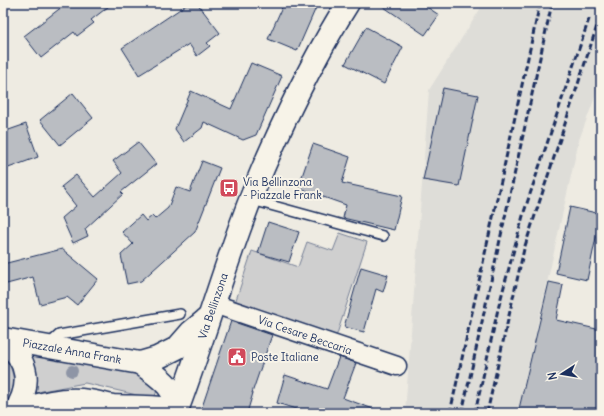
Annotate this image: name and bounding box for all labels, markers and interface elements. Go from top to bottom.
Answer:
place label: Via Bellinzona - Piazzale Frank [243,175,322,202]
bus stop icon: Via Bellinzona - Piazzale Frank [218,177,240,199]
street label: Via Bellinzona [195,271,231,341]
street label: Via Cesare Beccaria [256,312,354,358]
street label: Piazzale Anna Frank [21,335,123,367]
public building icon: Poste Italiane [226,346,248,368]
place label: Poste Italiane [251,350,319,364]
north arrow [542,354,582,394]
text: N [545,371,560,381]

